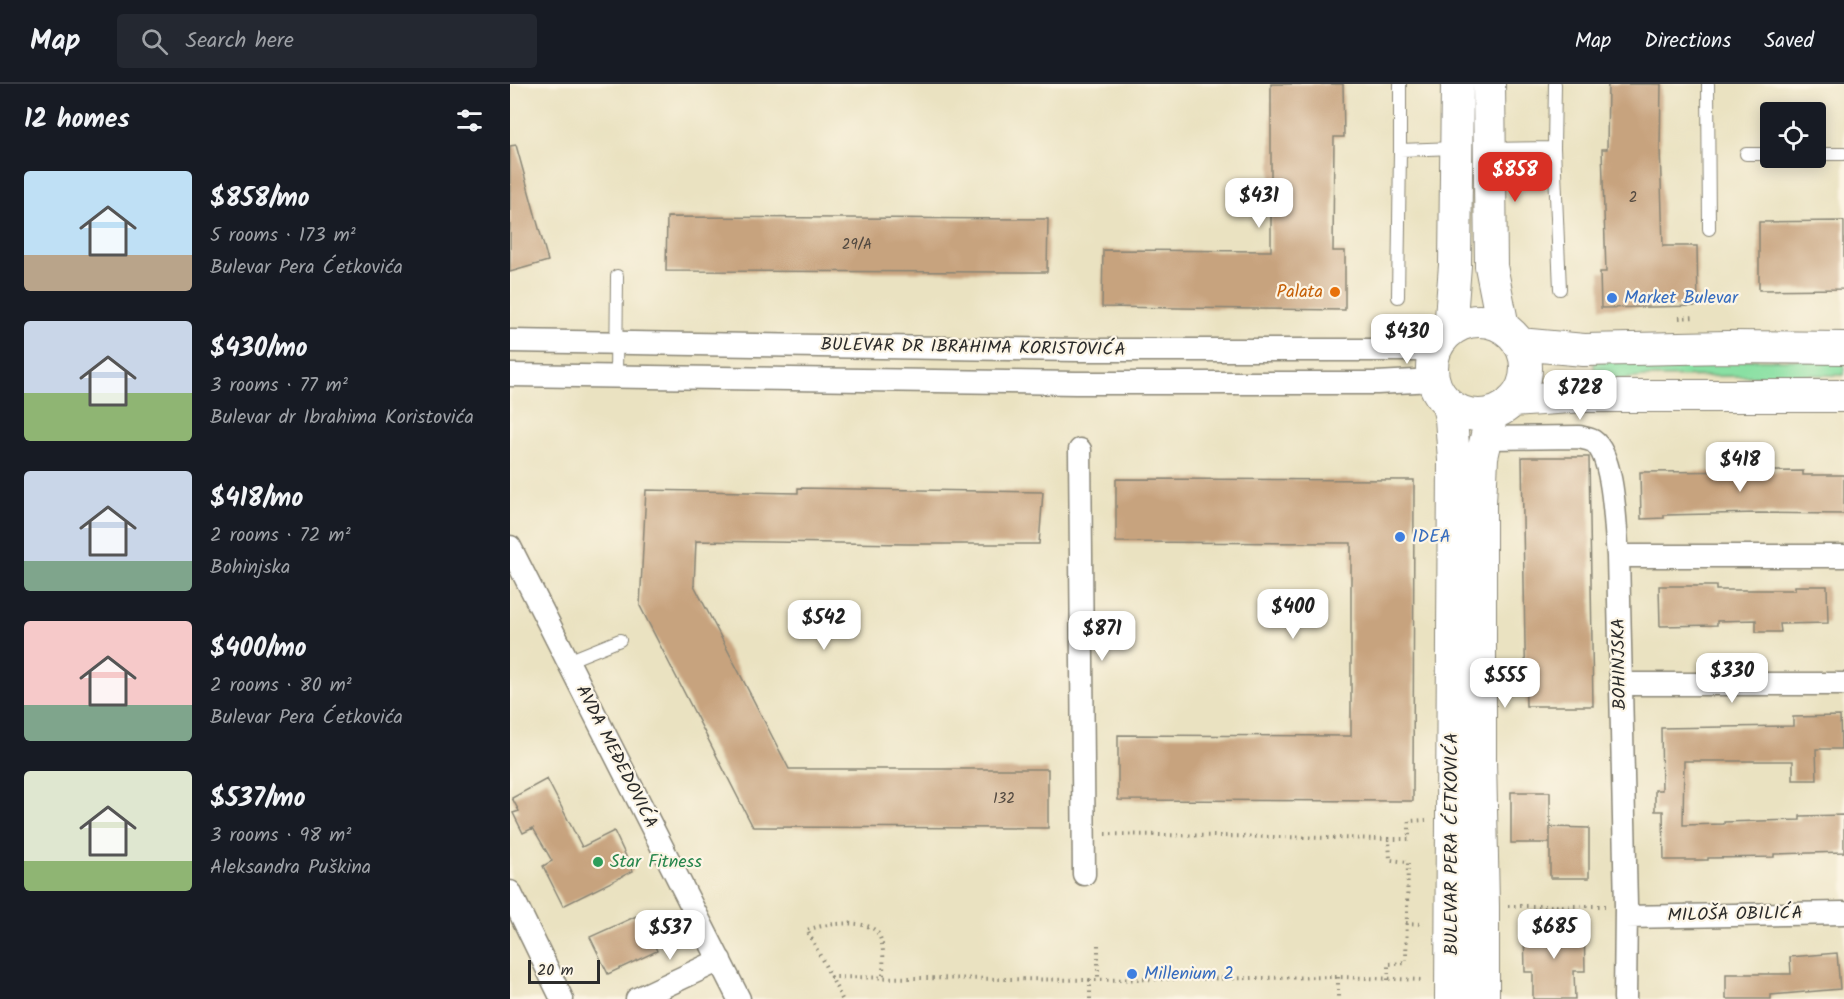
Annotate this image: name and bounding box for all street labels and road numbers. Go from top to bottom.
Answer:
street label: BULEVAR DR IBRAHIMA KORISTOVIĆA [820,331,1126,365]
street label: BOHINJSKA [1605,618,1635,710]
street label: AVDA MEĐEDOVIĆA [567,680,665,834]
street label: BULEVAR PERA ĆETKOVIĆA [1438,733,1467,955]
street label: MILOŠA OBILIĆA [1667,899,1803,931]

